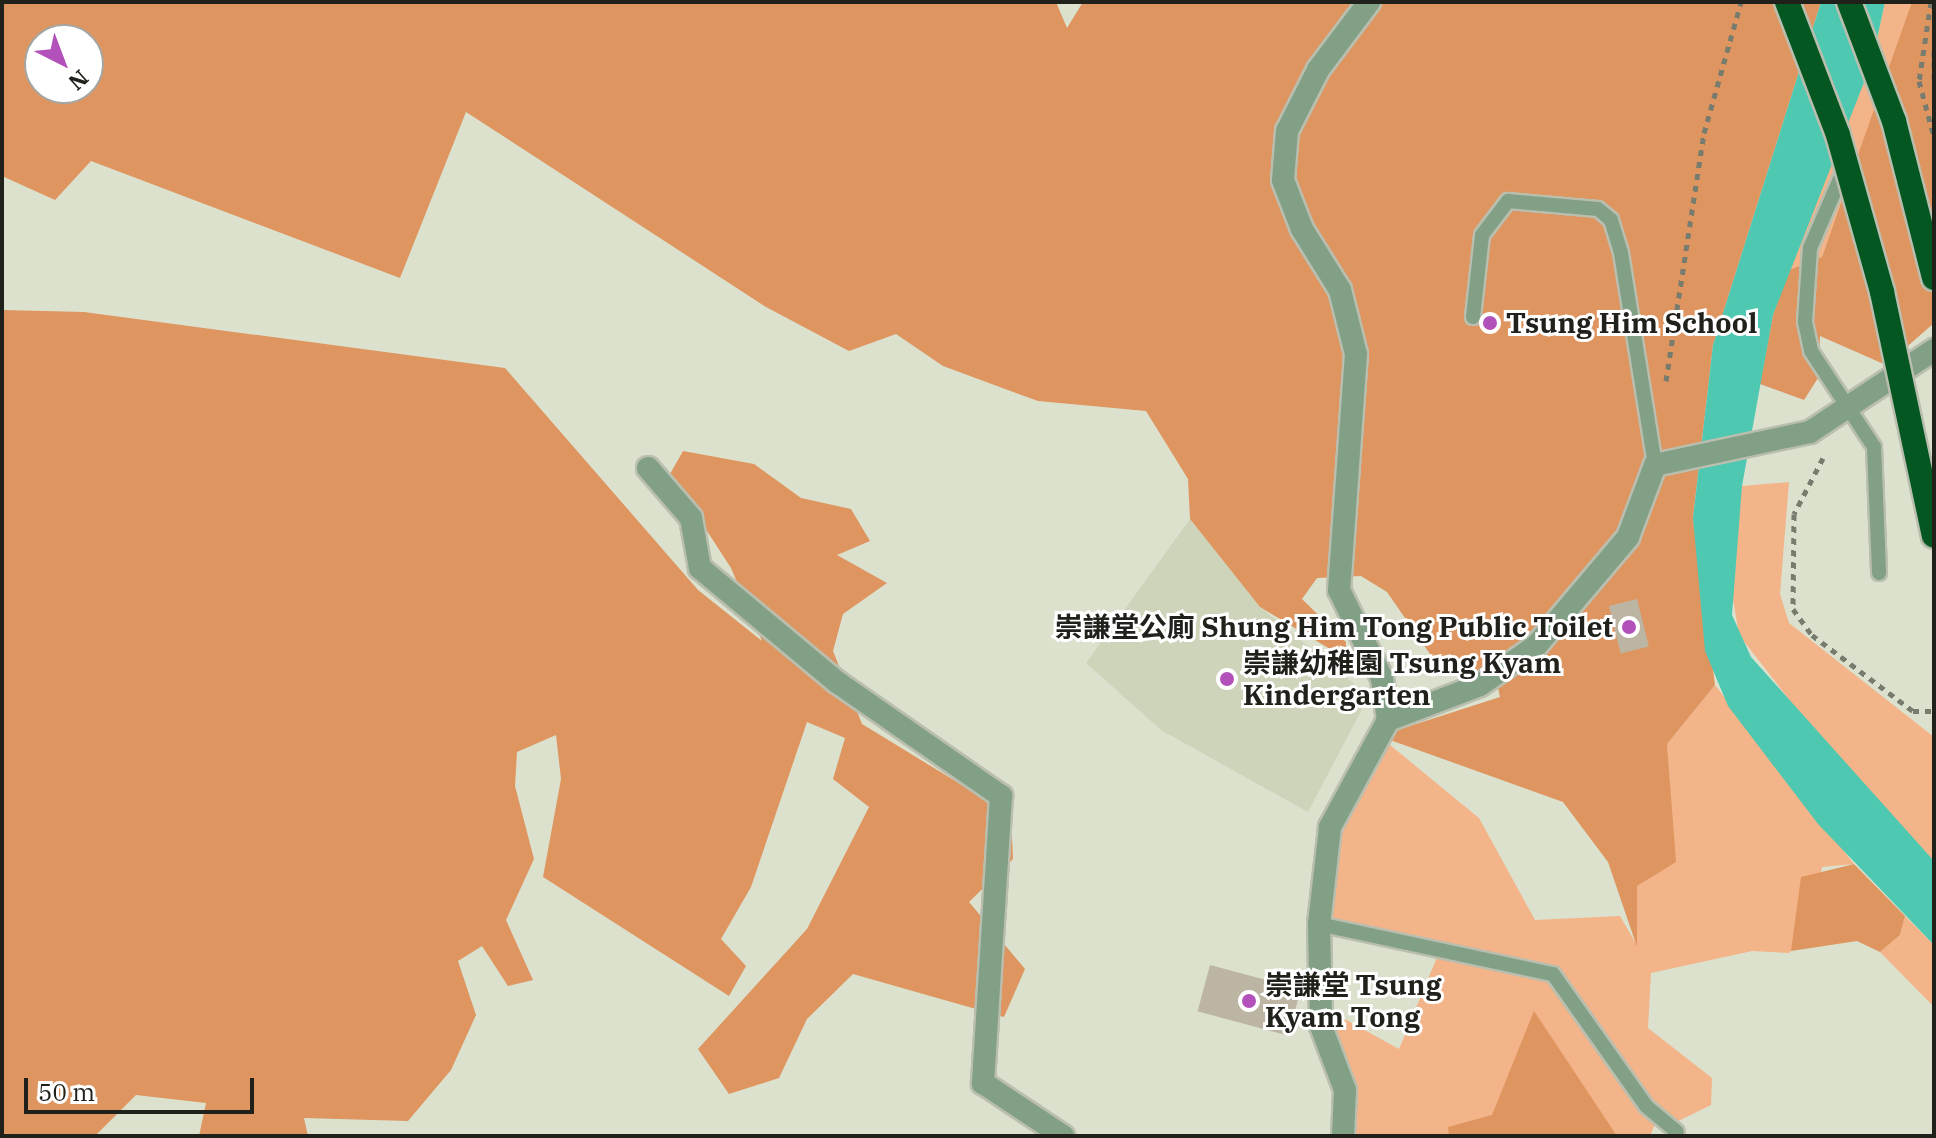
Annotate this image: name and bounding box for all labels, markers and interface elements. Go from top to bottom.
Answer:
north arrow [24,24,104,104]
text: N [63,64,95,97]
place label: Tsung Him School [1506,306,1757,340]
marker: Tsung Him School [1481,314,1499,332]
place label: 崇謙堂公廁 Shung Him Tong Public Toilet [1055,610,1613,644]
marker: 崇謙堂公廁 Shung Him Tong Public Toilet [1620,618,1638,636]
place label: 崇謙幼稚園 Tsung Kyam Kindergarten [1243,646,1561,712]
marker: 崇謙幼稚園 Tsung Kyam Kindergarten [1218,670,1236,688]
place label: 崇謙堂 Tsung Kyam Tong [1265,968,1442,1034]
marker: 崇謙堂 Tsung Kyam Tong [1240,992,1258,1010]
scale bar [28,1062,258,1112]
text: 50 m [38,1076,95,1108]

